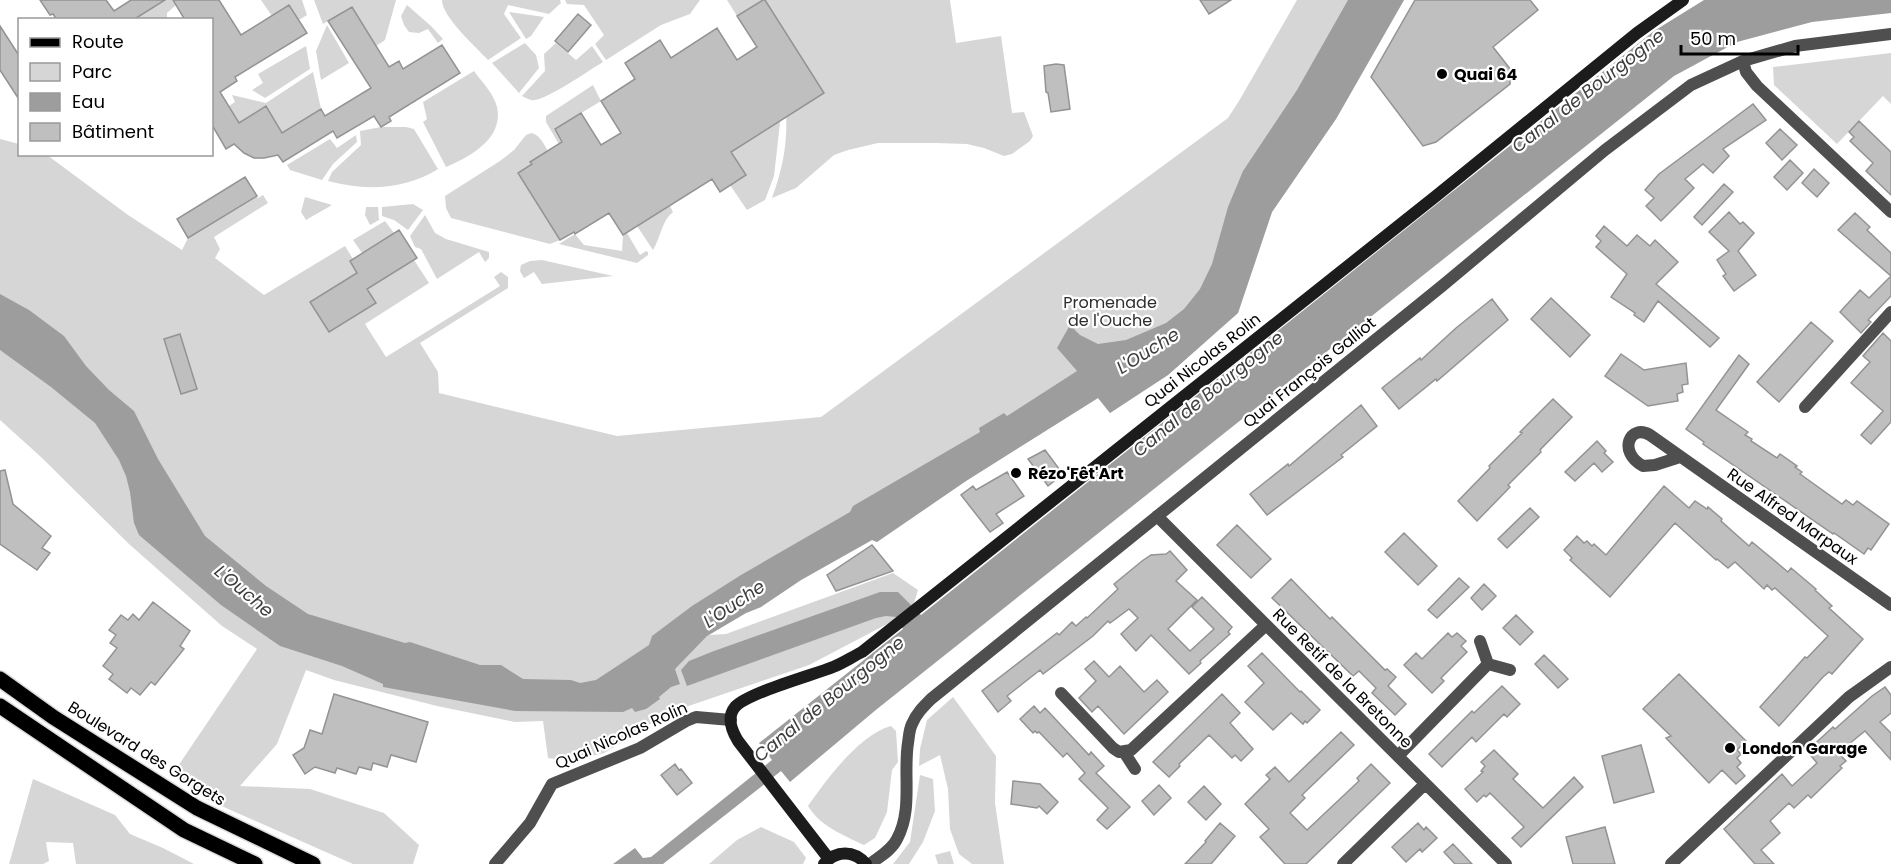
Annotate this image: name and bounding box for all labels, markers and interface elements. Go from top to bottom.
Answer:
legend [18,18,213,156]
scale bar [1681,18,1798,56]
water label: Canal de Bourgogne [1506,23,1669,158]
text: 50 m [1690,26,1736,51]
text: Route [72,29,124,54]
text: Parc [72,59,112,84]
place label: Quai 64 [1454,63,1518,86]
marker: Quai 64 [1435,67,1449,81]
text: Eau [72,89,105,114]
text: Bâtiment [72,119,154,144]
park label: Promenade de l'Ouche [1063,291,1157,332]
street label: Quai Nicolas Rolin [1139,307,1266,413]
street label: Quai François Galliot [1238,312,1381,433]
water label: L'Ouche [1111,321,1184,380]
water label: Canal de Bourgogne [1127,325,1288,462]
place label: Rézo'Fêt'Art [1028,462,1124,485]
street label: Rue Alfred Marpaux [1723,462,1863,571]
marker: Rézo'Fêt'Art [1009,466,1023,480]
water label: L'Ouche [210,559,279,623]
water label: L'Ouche [698,574,770,633]
street label: Rue Retif de la Bretonne [1268,603,1418,753]
water label: Canal de Bourgogne [748,630,909,767]
street label: Boulevard des Gorgets [64,695,230,811]
street label: Quai Nicolas Rolin [551,696,691,775]
place label: London Garage [1742,737,1867,760]
marker: London Garage [1723,741,1737,755]

